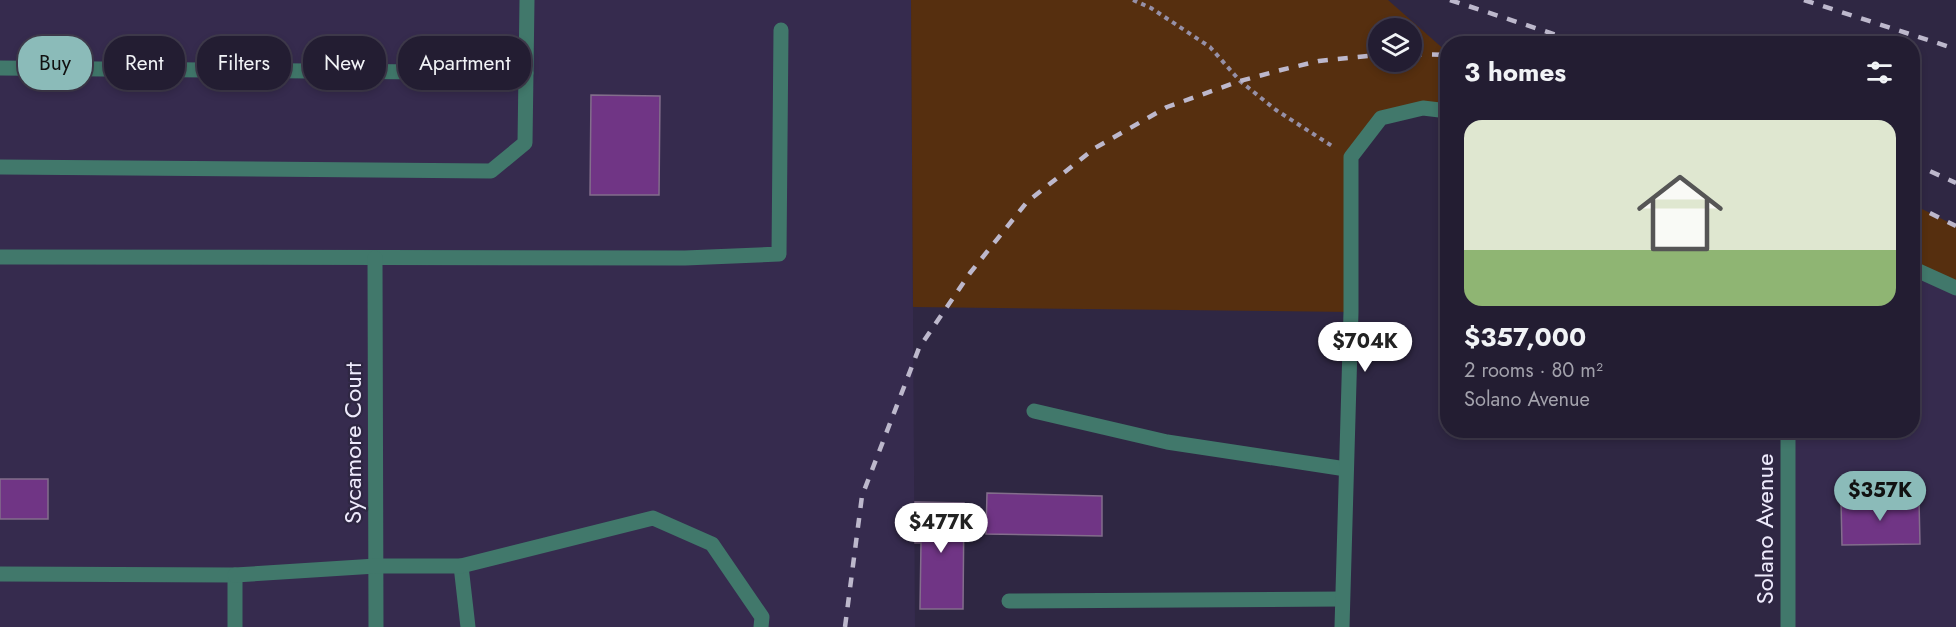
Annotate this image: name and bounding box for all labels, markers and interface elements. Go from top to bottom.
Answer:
map controls [1368,18,1422,72]
button: layers [1368,18,1422,72]
chip: Buy [18,36,92,90]
chip: Rent [104,36,185,90]
chip: Filters [197,36,291,90]
chip: New [303,36,386,90]
chip: Apartment [398,36,531,90]
text: 3 homes [1464,53,1566,91]
icon: filters [1863,56,1896,89]
icon: home [1626,159,1734,267]
text: $357,000 [1464,318,1586,356]
pin: $704K [1323,322,1407,373]
text: $704K [1332,327,1398,356]
text: 2 rooms · 80 m² [1464,356,1603,385]
street label: Sycamore Court [335,362,370,524]
text: Solano Avenue [1464,385,1590,414]
street label: Solano Avenue [1747,454,1782,604]
pin: $357K [1838,471,1922,522]
text: $357K [1848,476,1912,505]
pin: $477K [899,503,983,554]
text: $477K [909,508,973,537]

